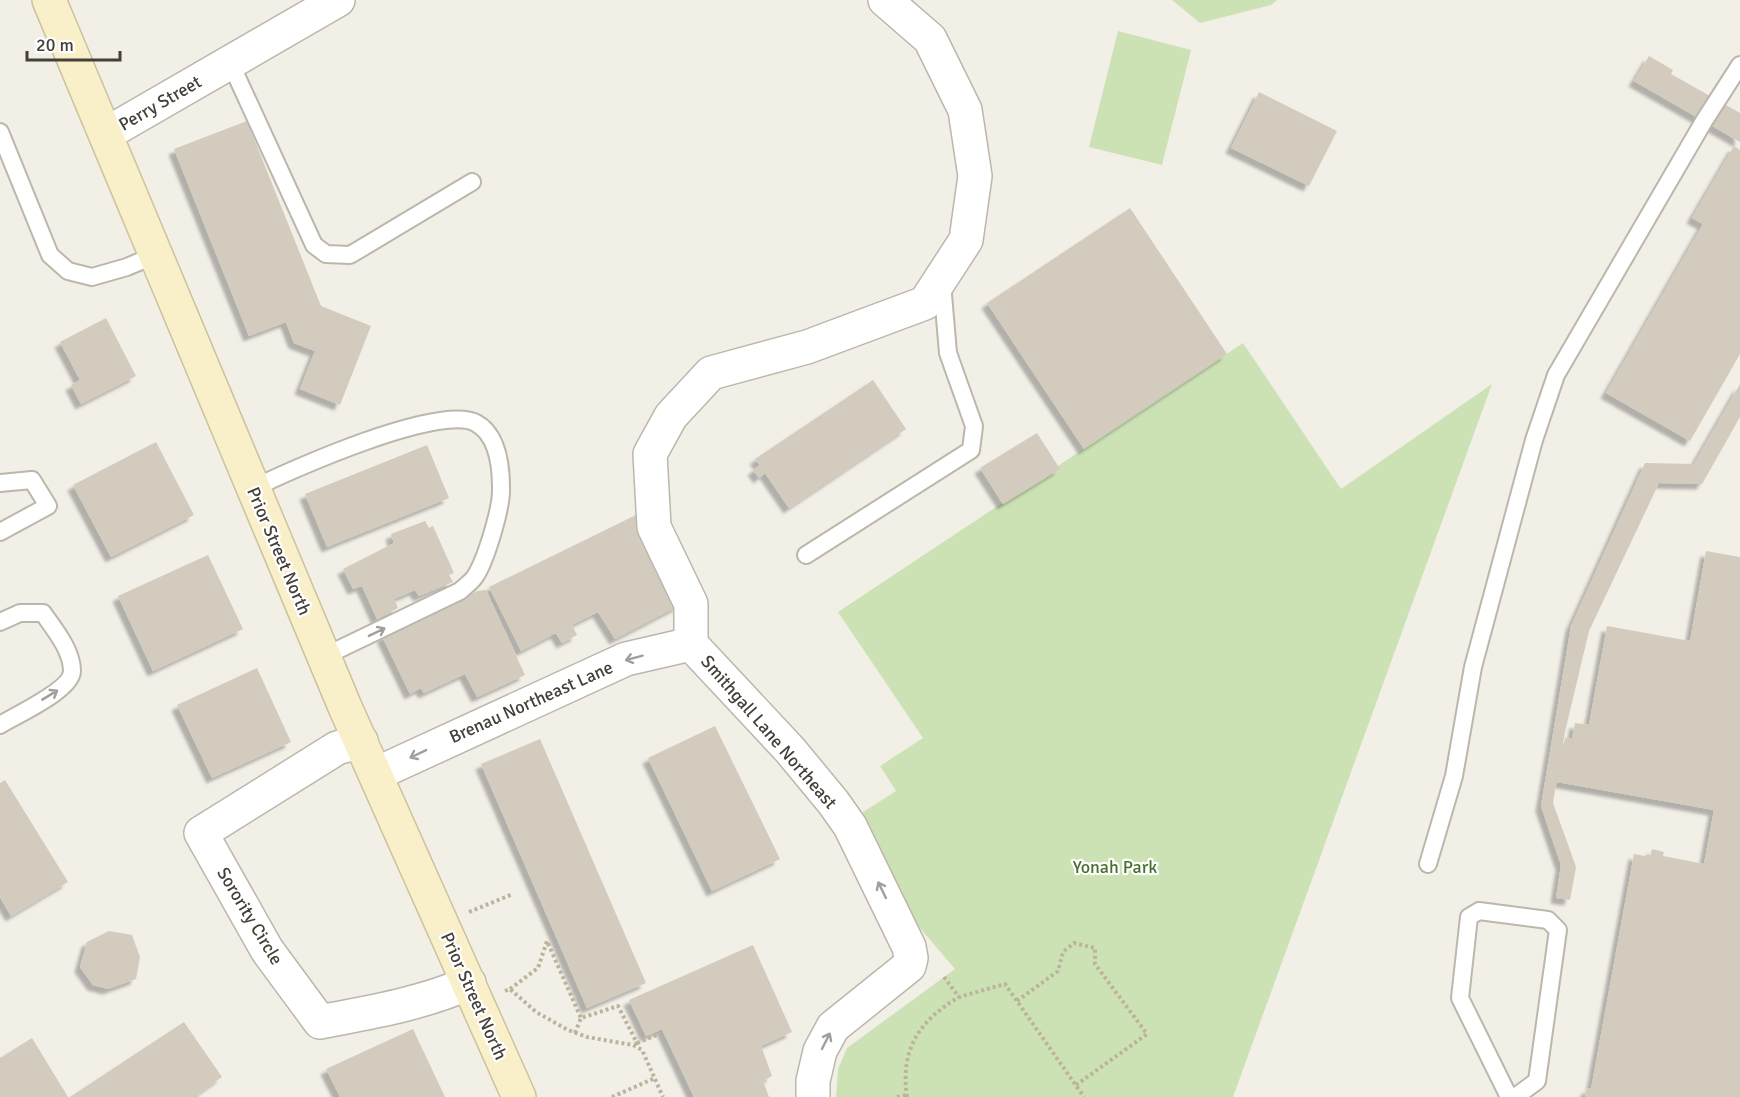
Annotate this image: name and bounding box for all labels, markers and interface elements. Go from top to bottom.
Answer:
scale bar [27,24,120,62]
text: 20 m [36,34,74,56]
street label: Perry Street [115,71,205,135]
street label: Prior Street North [242,484,316,618]
one-way arrow [367,626,385,638]
street label: Smithgall Lane Northeast [696,651,842,813]
one-way arrow [625,652,644,664]
street label: Brenau Northeast Lane [446,656,616,748]
one-way arrow [41,689,58,701]
one-way arrow [410,749,428,761]
park label: Yonah Park [1073,856,1157,878]
street label: Sorority Circle [212,863,288,969]
one-way arrow [875,882,887,900]
street label: Prior Street North [436,929,512,1063]
one-way arrow [820,1032,832,1050]

